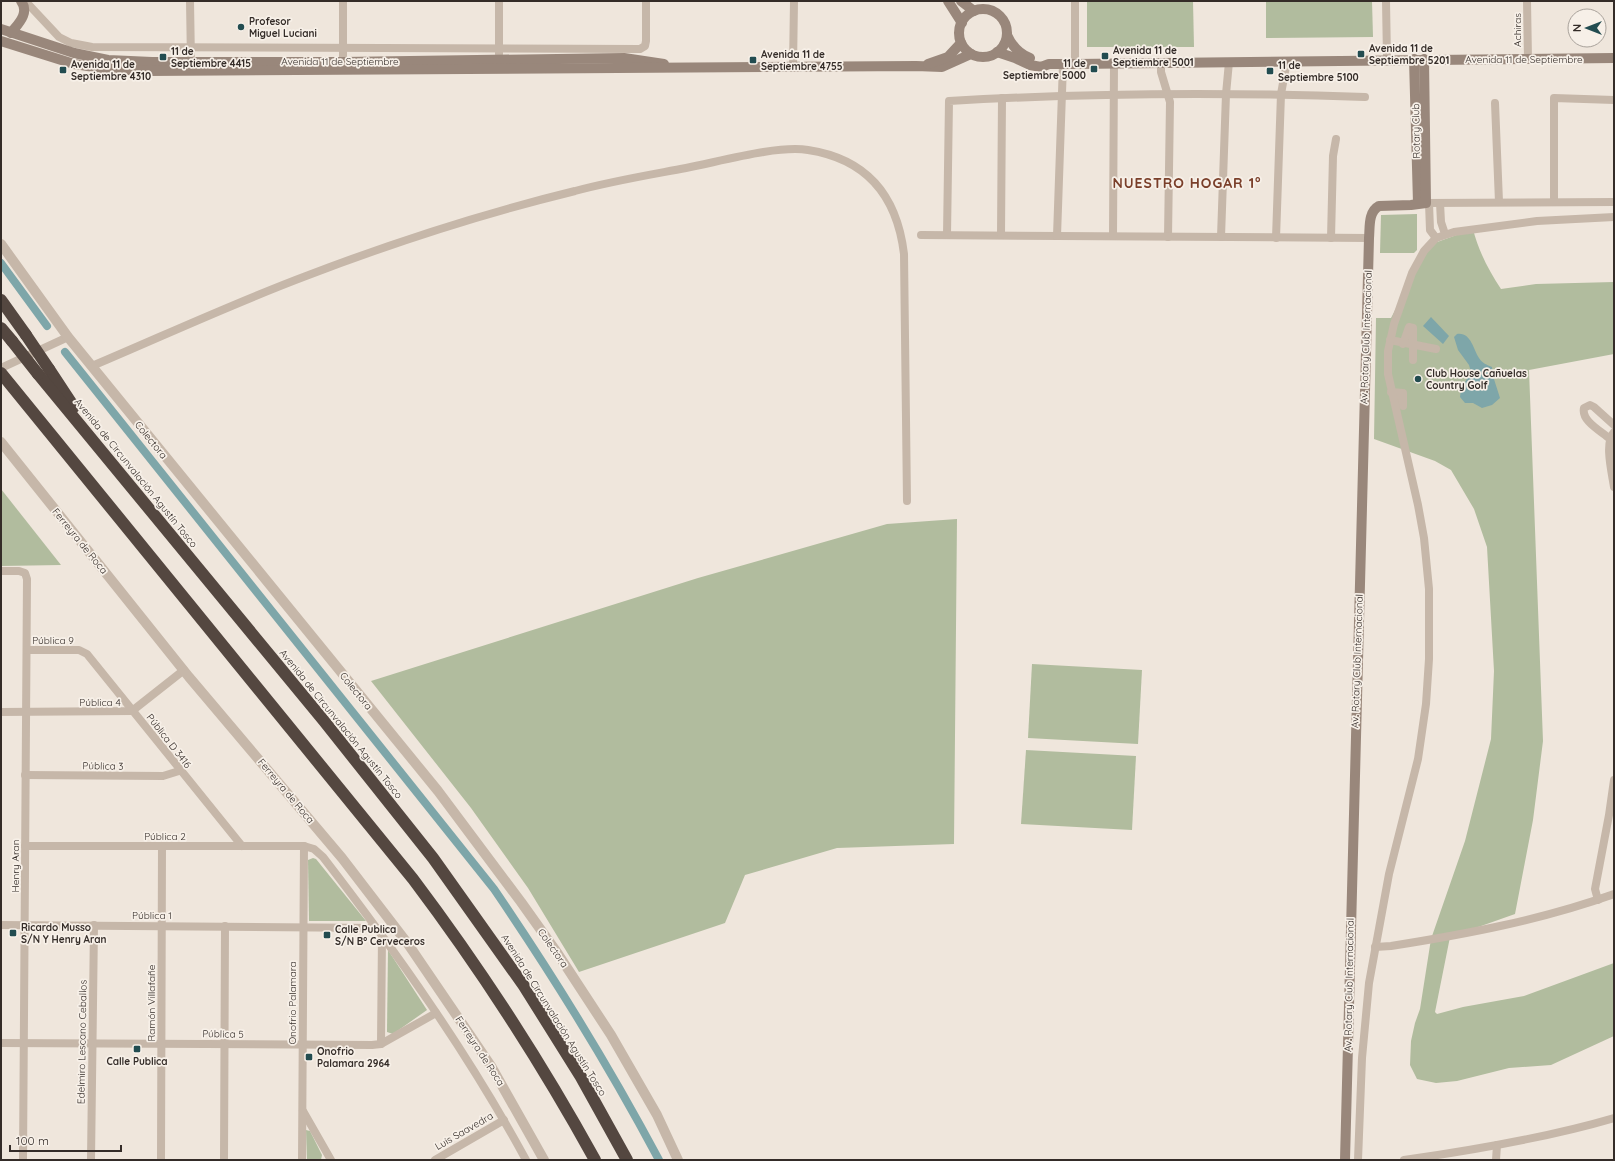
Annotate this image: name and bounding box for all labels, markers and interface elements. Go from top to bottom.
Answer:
north arrow [1567,8,1607,48]
street label: Achiras [1511,13,1524,47]
place label: Profesor Miguel Luciani [249,15,317,40]
marker: Profesor Miguel Luciani [236,22,246,32]
text: N [1570,24,1584,32]
place label: Avenida 11 de Septiembre 5201 [1369,42,1449,67]
place label: Avenida 11 de Septiembre 5001 [1113,44,1194,69]
place label: 11 de Septiembre 4415 [171,45,251,70]
place label: Avenida 11 de Septiembre 4755 [761,48,843,73]
marker: Avenida 11 de Septiembre 5201 [1356,49,1366,59]
marker: Avenida 11 de Septiembre 5001 [1100,51,1110,61]
marker: 11 de Septiembre 4415 [158,52,168,62]
street label: Avenida 11 de Septiembre [1465,53,1583,66]
street label: Avenida 11 de Septiembre [281,55,399,68]
marker: Avenida 11 de Septiembre 4755 [748,55,758,65]
place label: 11 de Septiembre 5000 [1003,57,1086,82]
place label: Avenida 11 de Septiembre 4310 [71,58,151,83]
place label: 11 de Septiembre 5100 [1278,59,1359,84]
marker: 11 de Septiembre 5000 [1089,64,1099,74]
marker: Avenida 11 de Septiembre 4310 [58,65,68,75]
marker: 11 de Septiembre 5100 [1265,66,1275,76]
street label: Rotary Club [1409,103,1423,159]
district label: NUESTRO HOGAR 1° [1112,174,1262,192]
street label: Av. Rotary Club Internacional [1357,270,1375,404]
place label: Club House Cañuelas Country Golf [1426,367,1527,392]
marker: Club House Cañuelas Country Golf [1413,374,1423,384]
street label: Avenida de Circunvalación Agustín Tosco [72,396,200,550]
street label: Colectora [132,419,170,461]
street label: Ferreyra de Roca [50,506,110,576]
street label: Av. Rotary Club Internacional [1348,594,1366,728]
street label: Pública 9 [32,634,74,647]
street label: Avenida de Circunvalación Agustín Tosco [277,647,405,801]
street label: Colectora [337,670,375,712]
street label: Pública 4 [79,696,121,709]
street label: Pública D 3416 [144,711,195,771]
street label: Ferreyra de Roca [255,756,317,826]
street label: Pública 3 [82,759,124,773]
street label: Pública 2 [144,830,186,843]
street label: Henry Aran [9,840,22,892]
street label: Pública 1 [132,909,172,922]
street label: Av. Rotary Club Internacional [1341,918,1357,1052]
place label: Ricardo Musso S/N Y Henry Aran [21,921,107,946]
place label: Calle Publica S/N B° Cerveceros [335,923,425,948]
street label: Colectora [535,926,571,970]
marker: Ricardo Musso S/N Y Henry Aran [8,928,18,938]
marker: Calle Publica S/N B° Cerveceros [322,930,332,940]
street label: Avenida de Circunvalación Agustín Tosco [499,932,609,1098]
street label: Onofrio Palamara [286,961,299,1045]
street label: Ramón Villafañe [145,964,158,1042]
street label: Edelmiro Lescano Ceballos [74,979,90,1104]
street label: Ferreyra de Roca [453,1014,507,1088]
street label: Pública 5 [202,1027,244,1041]
marker: Calle Publica [132,1044,142,1054]
place label: Onofrio Palamara 2964 [317,1045,390,1070]
marker: Onofrio Palamara 2964 [304,1052,314,1062]
place label: Calle Publica [106,1055,168,1068]
street label: Luis Saavedra [433,1109,495,1153]
scale bar [10,1127,121,1153]
text: 100 m [16,1133,49,1148]

